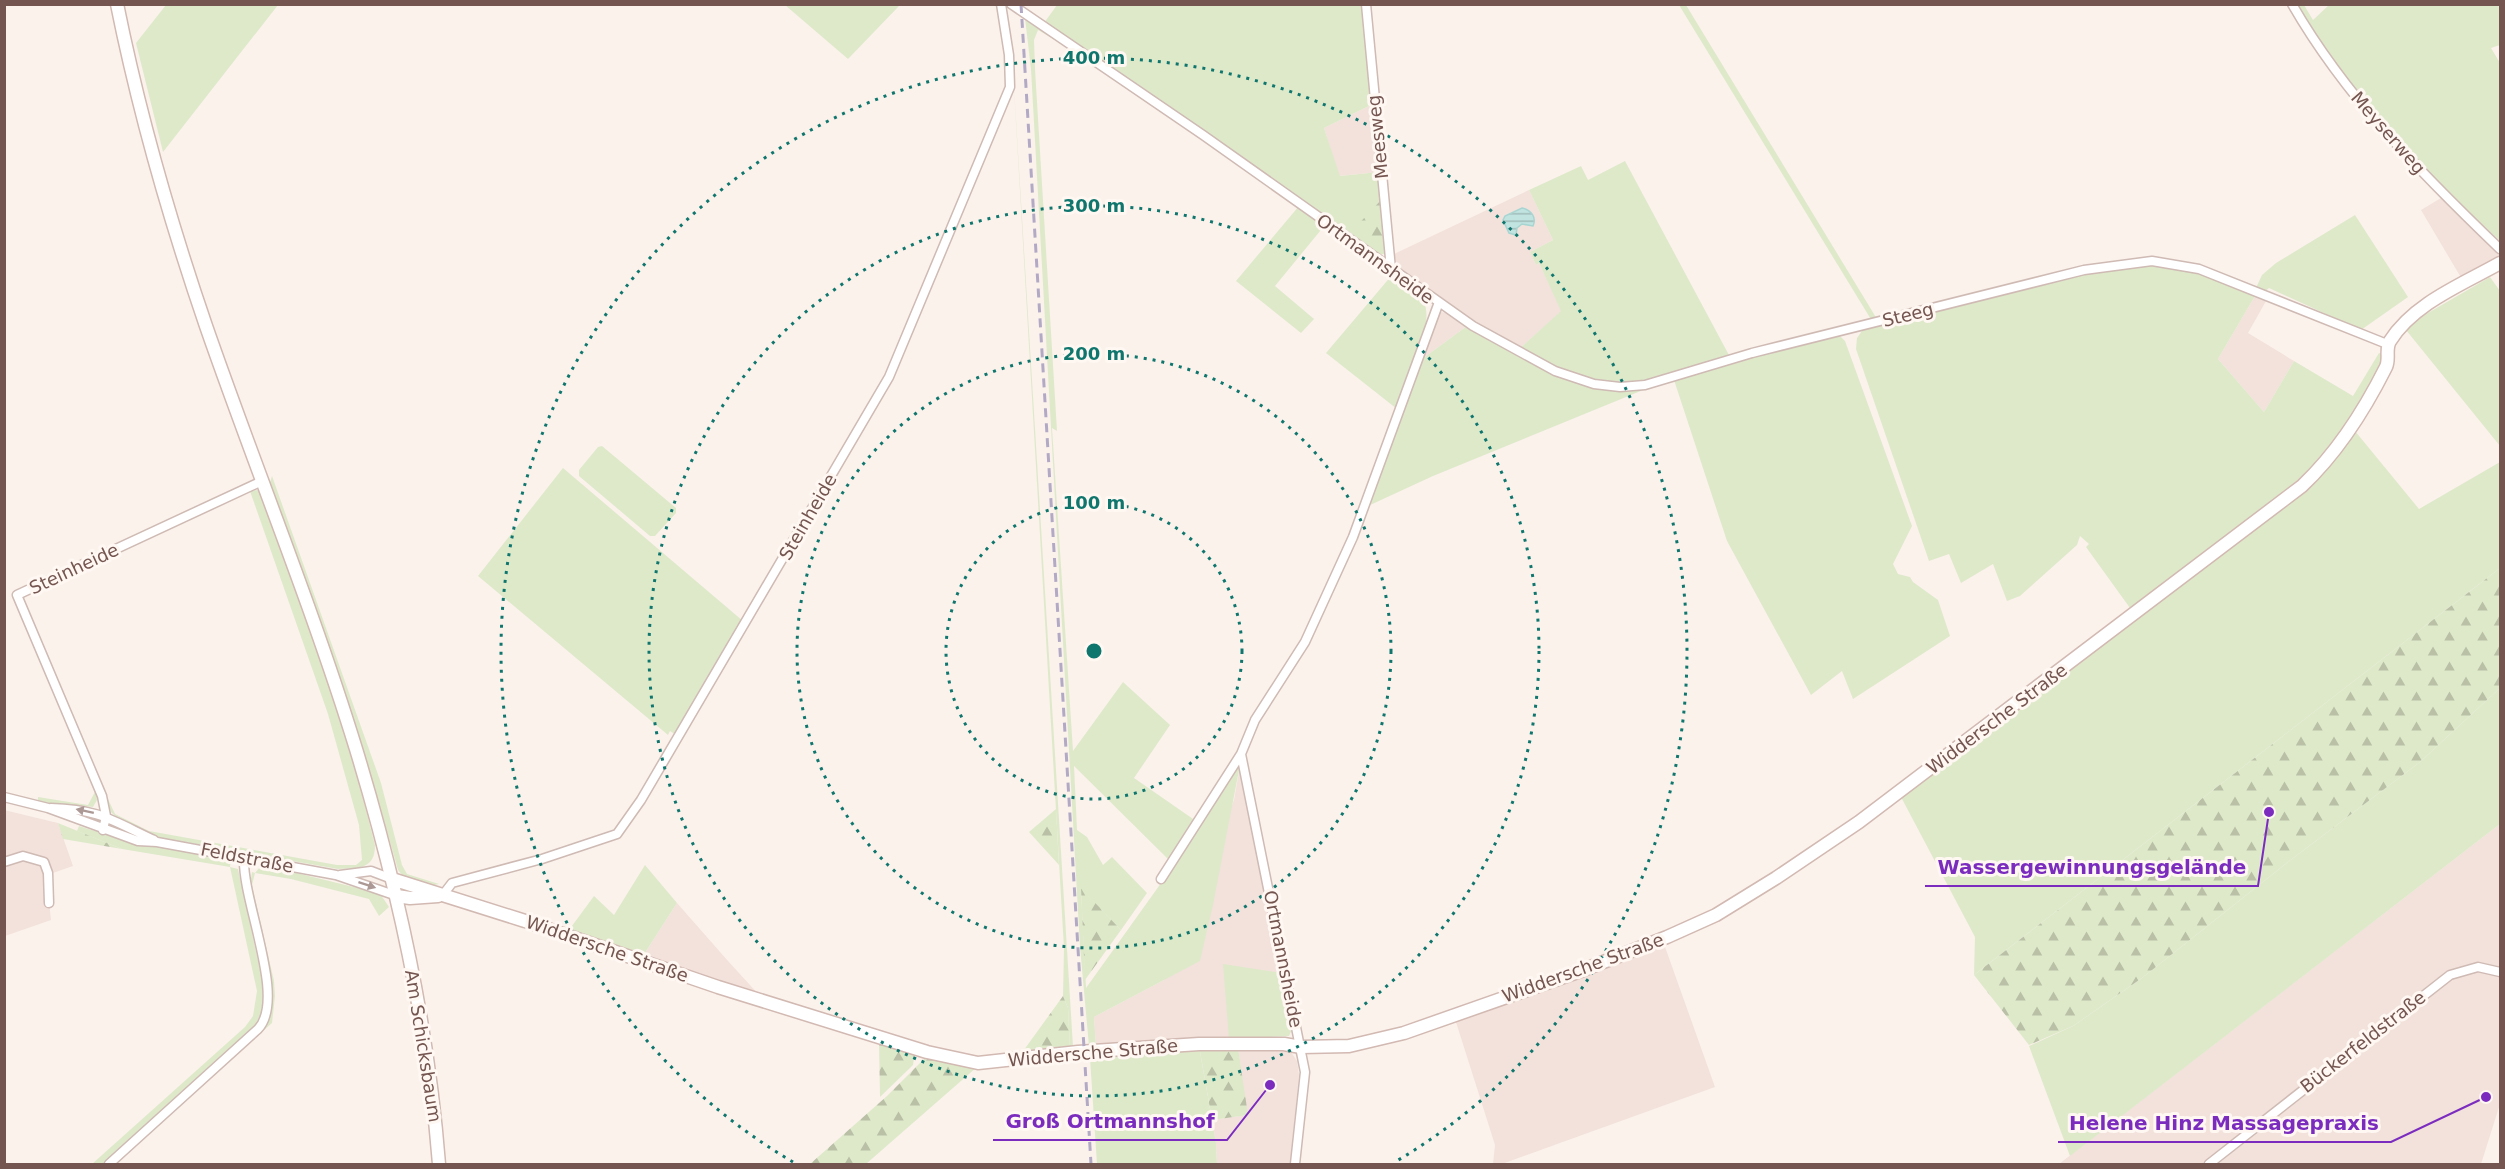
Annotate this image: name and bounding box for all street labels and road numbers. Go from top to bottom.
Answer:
street label: Meyserweg [2347,87,2430,178]
street label: Meesweg [1363,94,1392,180]
street label: Ortmannsheide [1313,209,1438,308]
street label: Steeg [1880,298,1936,331]
street label: Steinheide [774,470,841,564]
street label: Steinheide [26,539,122,598]
street label: Widdersche Straße [1922,659,2071,778]
street label: Feldstraße [199,838,295,877]
street label: Ortmannsheide [1260,888,1307,1029]
street label: Widdersche Straße [523,911,691,986]
street label: Widdersche Straße [1499,928,1667,1007]
street label: Am Schicksbaum [401,968,446,1124]
street label: Bückerfeldstraße [2296,986,2429,1097]
street label: Widdersche Straße [1007,1035,1179,1070]

